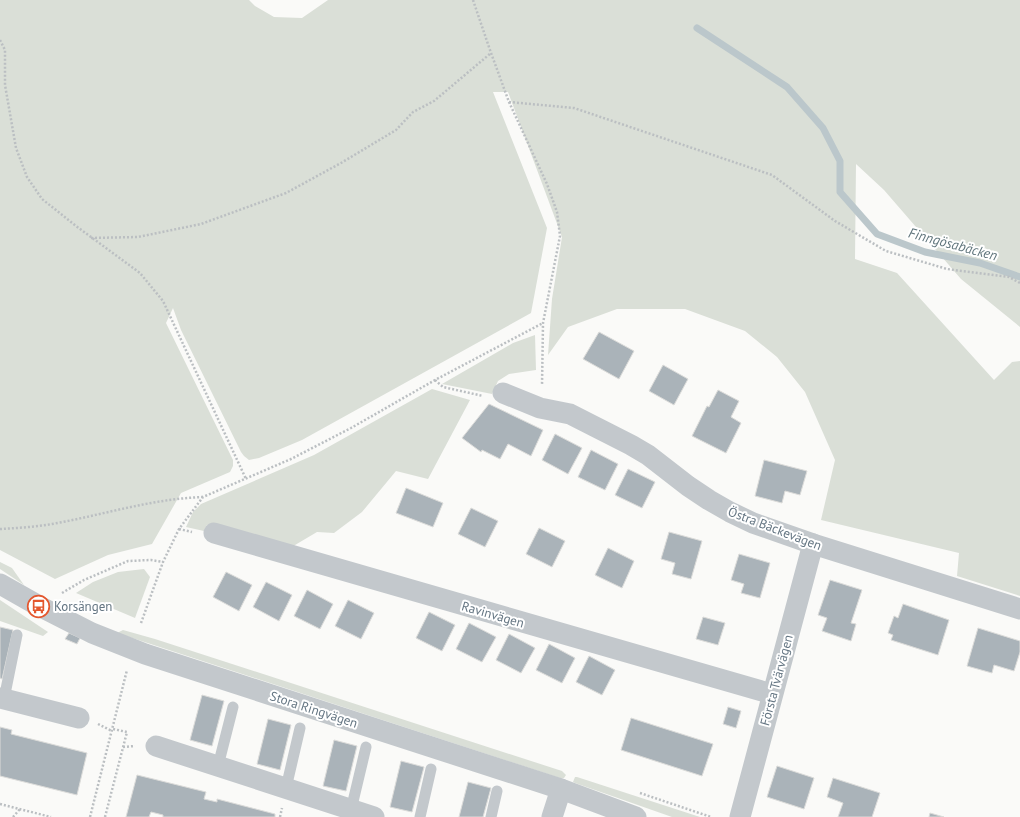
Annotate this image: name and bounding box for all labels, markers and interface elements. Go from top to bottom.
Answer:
water label: Finngösabäcken [907,223,999,265]
street label: Östra Bäckevägen [726,503,824,554]
bus stop icon: Korsängen [26,593,52,619]
street label: Ravinvägen [460,597,526,632]
place label: Korsängen [54,598,112,615]
street label: Första Tvärvägen [756,633,797,728]
street label: Stora Ringvägen [268,687,360,732]

